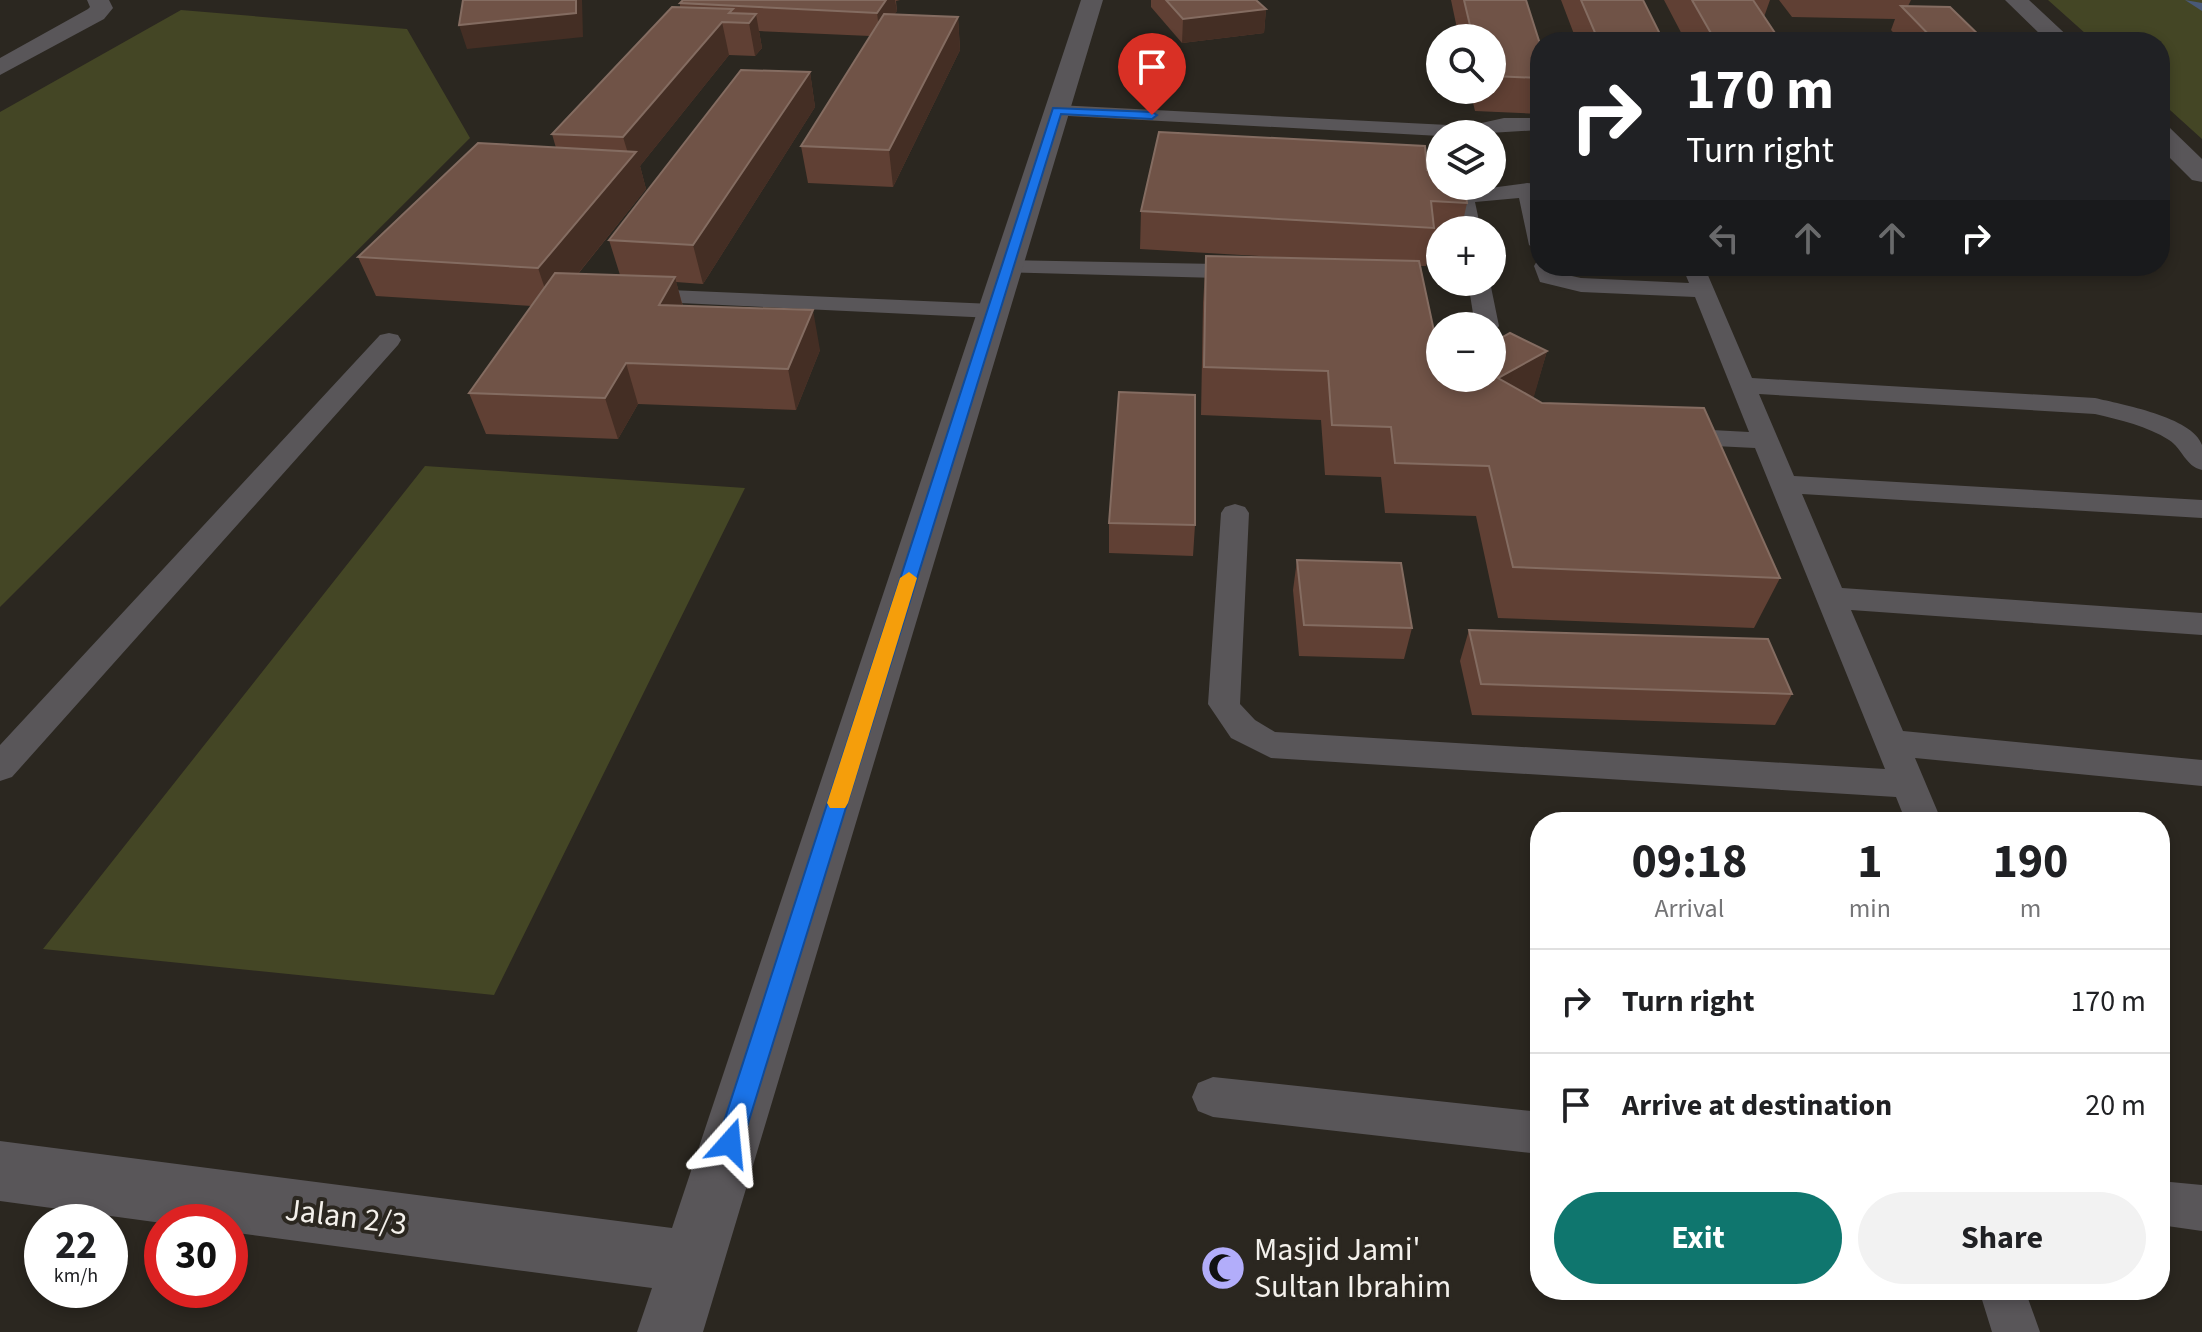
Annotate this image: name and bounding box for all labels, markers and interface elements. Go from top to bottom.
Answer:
map controls [1426,24,1506,392]
button: search [1426,24,1506,104]
pin [1118,33,1186,115]
icon: arrive [1130,45,1174,89]
text: 170 m [1686,51,1834,130]
icon: right [1554,64,1658,168]
button: layers [1426,120,1506,200]
text: Turn right [1686,125,1834,176]
button: + [1426,216,1506,296]
icon: left [1702,216,1746,260]
icon: ahead [1786,216,1830,260]
icon: ahead [1870,216,1914,260]
icon: right [1954,216,1998,260]
button: − [1426,312,1506,392]
text: 09:18 [1631,828,1747,896]
text: 1 [1857,828,1883,896]
text: 190 [1992,828,2068,896]
text: Arrival [1654,890,1724,927]
text: min [1849,890,1891,927]
text: m [2020,890,2041,927]
icon: right [1554,979,1598,1023]
text: Turn right [1622,980,1754,1023]
text: 170 m [2070,980,2146,1023]
icon: arrive [1554,1083,1598,1127]
text: Arrive at destination [1622,1084,1892,1127]
text: 20 m [2085,1084,2146,1127]
position arrow [688,1101,772,1185]
street label: Jalan 2/3 [282,1187,410,1247]
button: Exit [1554,1192,1842,1284]
button: Share [1858,1192,2146,1284]
speed limit sign: 30 [144,1204,248,1308]
text: 22 [55,1217,97,1274]
place label: Masjid Jami' Sultan Ibrahim [1254,1227,1451,1310]
mosque icon: Masjid Jami' Sultan Ibrahim [1199,1244,1247,1292]
text: km/h [54,1262,98,1290]

